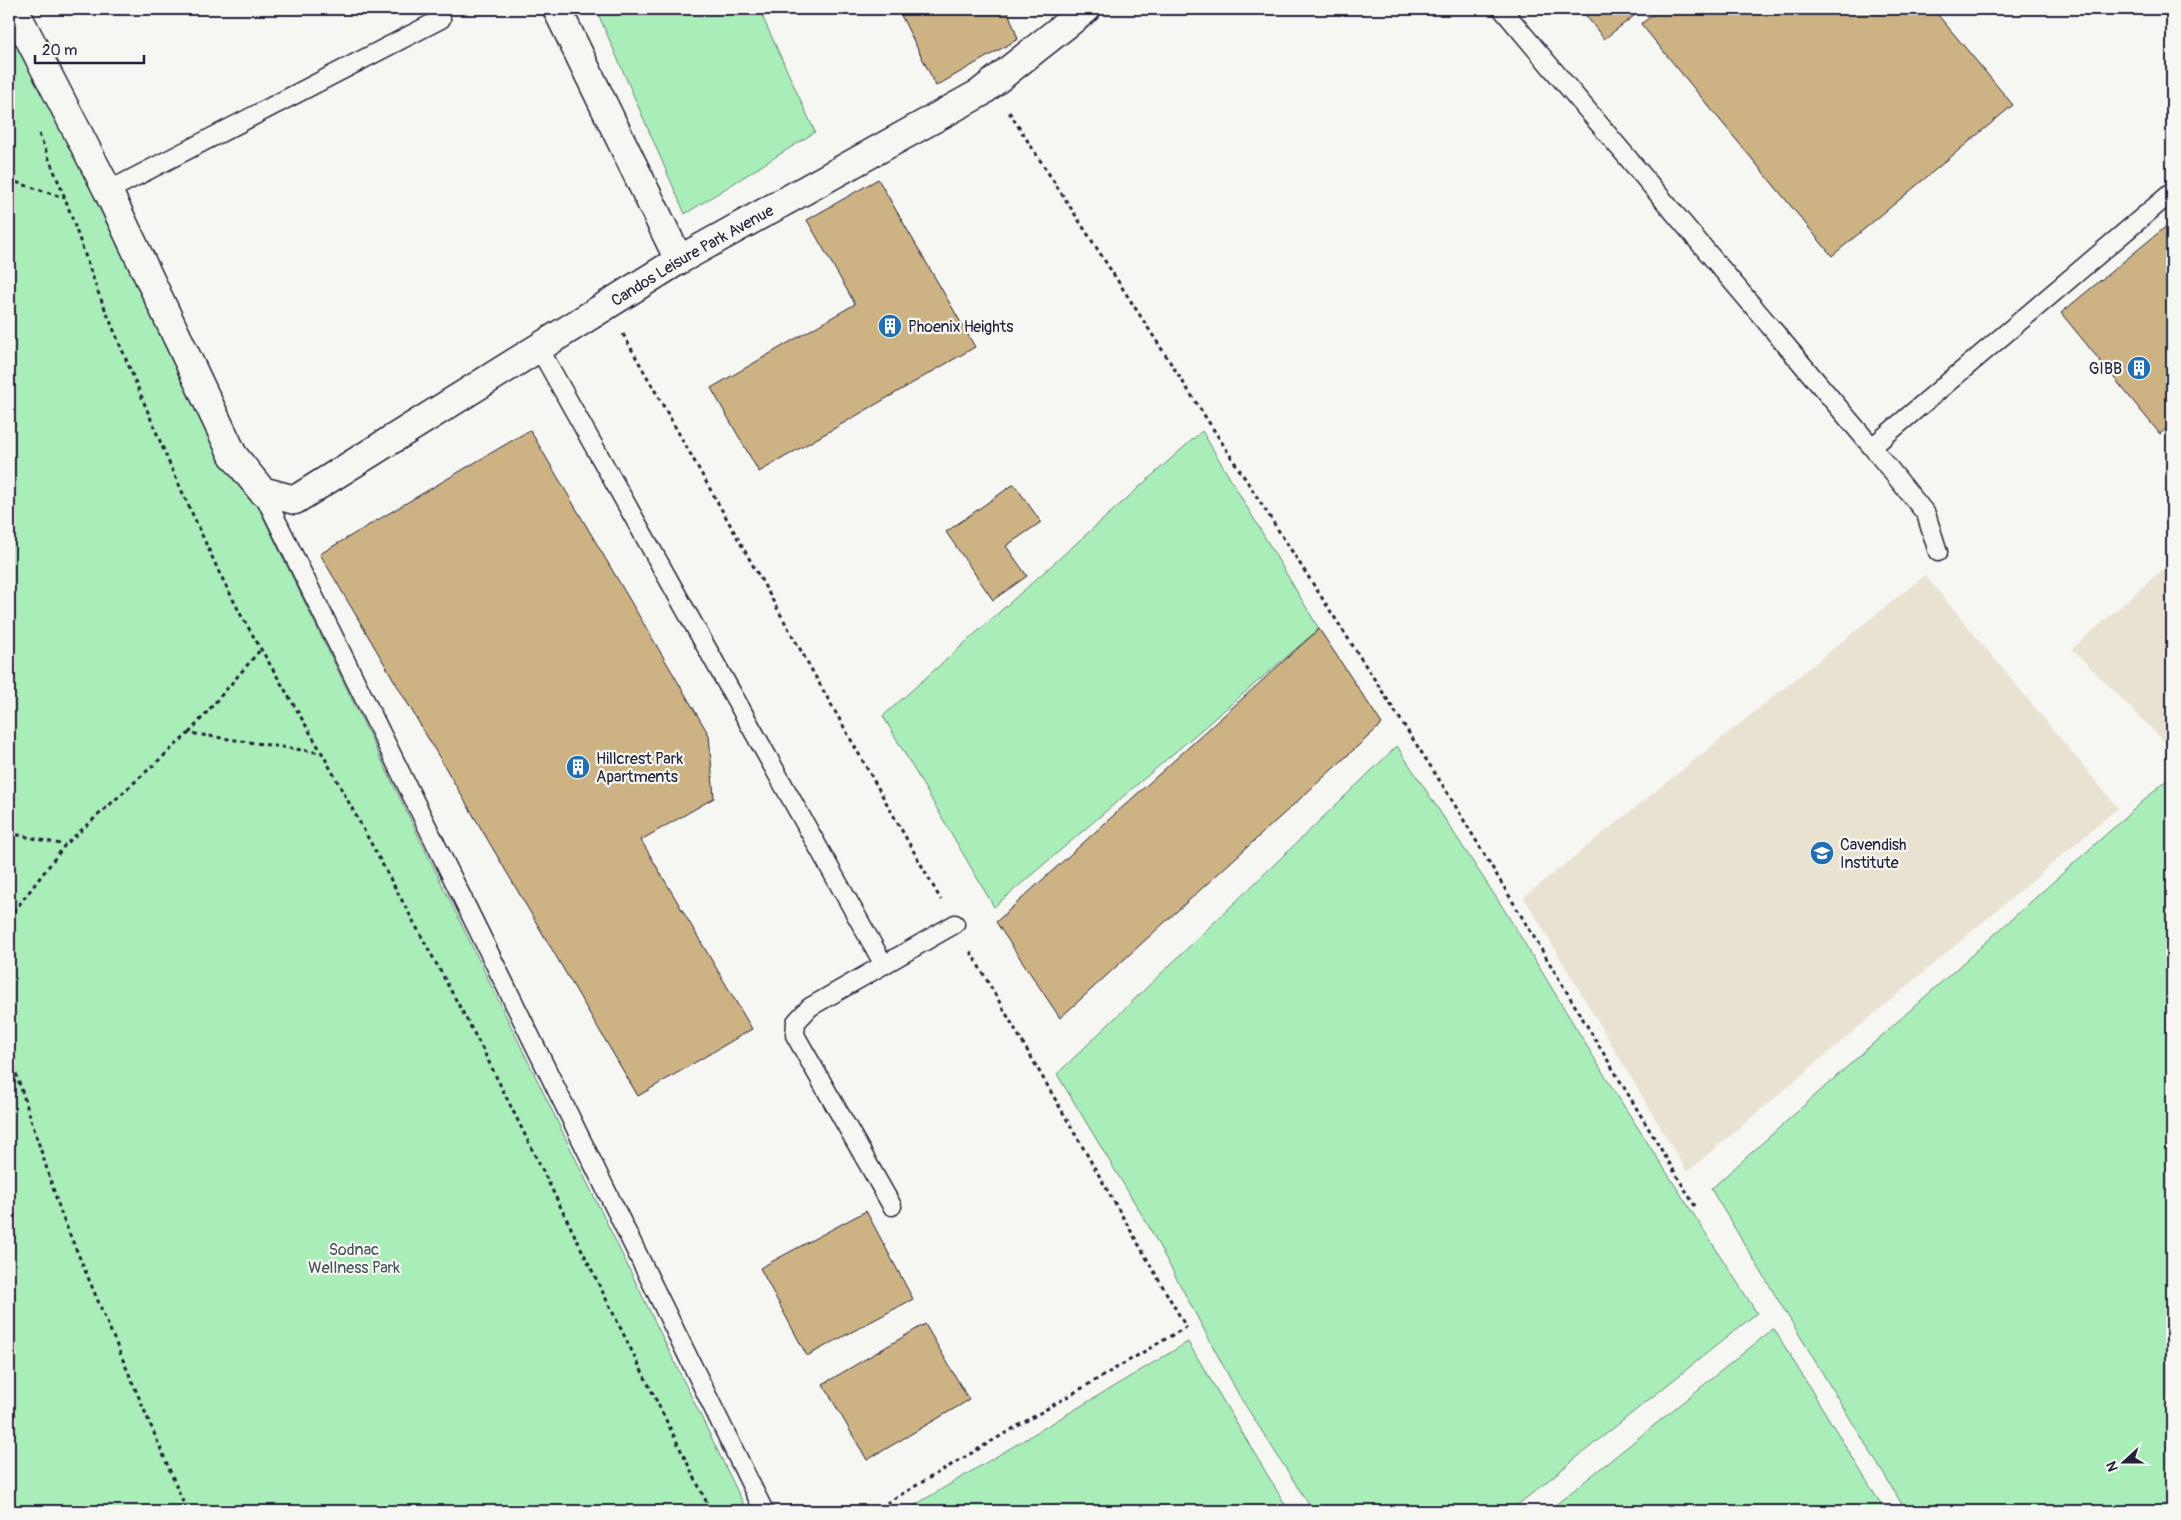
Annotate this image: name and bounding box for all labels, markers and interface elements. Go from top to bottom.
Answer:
scale bar [35,32,144,64]
text: 20 m [42,41,77,60]
street label: Candos Leisure Park Avenue [608,201,777,311]
building icon: Phoenix Heights [877,313,903,339]
place label: Phoenix Heights [908,317,1013,337]
building icon: GIBB [2126,355,2152,381]
place label: GIBB [2089,359,2122,379]
place label: Hillcrest Park Apartments [596,749,683,787]
building icon: Hillcrest Park Apartments [565,754,591,780]
place label: Cavendish Institute [1840,835,1906,873]
school or university icon: Cavendish Institute [1809,840,1835,866]
park label: Sodnac Wellness Park [308,1240,400,1278]
north arrow [2098,1438,2148,1488]
text: N [2103,1459,2122,1474]

